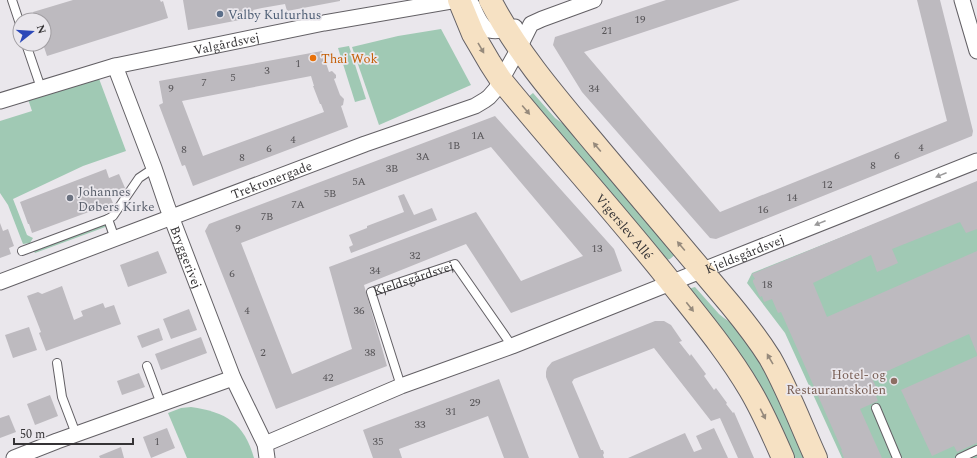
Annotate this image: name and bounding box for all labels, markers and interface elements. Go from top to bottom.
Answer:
place label: Valby Kulturhus [228,5,321,25]
marker: Valby Kulturhus [215,9,225,19]
house number: 19 [635,11,646,28]
north arrow [12,12,52,52]
text: N [32,22,51,36]
house number: 21 [602,22,613,39]
street label: Valgårdsvej [192,27,262,61]
one-way arrow [478,42,484,54]
place label: Thai Wok [321,49,378,69]
marker: Thai Wok [308,53,318,63]
house number: 1 [295,55,301,72]
house number: 3 [264,62,270,79]
house number: 5 [230,69,236,86]
house number: 7 [201,74,207,91]
house number: 9 [168,80,174,97]
house number: 34 [589,80,600,97]
one-way arrow [522,105,531,116]
house number: 1A [471,127,485,144]
house number: 4 [290,131,296,148]
house number: 1B [448,137,460,154]
house number: 4 [918,139,924,156]
house number: 6 [266,140,272,157]
house number: 8 [181,141,187,158]
one-way arrow [593,141,602,152]
house number: 6 [894,147,900,164]
house number: 3A [416,148,430,165]
house number: 8 [239,149,245,166]
street label: Trekronergade [228,156,315,205]
house number: 8 [870,157,876,174]
house number: 3B [386,160,398,177]
house number: 5A [352,173,366,190]
one-way arrow [934,173,946,179]
house number: 12 [822,176,833,193]
place label: Johannes Døbers Kirke [78,182,154,217]
house number: 5B [324,185,336,202]
street label: Vigerslev Allé [590,189,658,264]
house number: 14 [787,189,798,206]
marker: Johannes Døbers Kirke [65,193,75,203]
house number: 7A [291,196,305,213]
house number: 16 [758,201,769,218]
house number: 7B [261,208,273,225]
house number: 9 [235,220,241,237]
one-way arrow [813,221,825,227]
street label: Bryggerivej [164,223,207,292]
street label: Kjeldsgårdsvej [702,230,788,279]
house number: 13 [592,240,603,257]
one-way arrow [677,241,686,251]
house number: 32 [410,247,421,264]
street label: Kjeldsgårdsvej [370,256,456,302]
house number: 34 [370,262,381,279]
house number: 6 [229,265,235,282]
house number: 18 [762,276,773,293]
one-way arrow [686,301,694,312]
house number: 4 [244,302,250,319]
house number: 36 [354,302,365,319]
house number: 2 [260,344,266,361]
house number: 38 [365,344,376,361]
one-way arrow [767,353,774,365]
place label: Hotel- og Restaurantskolen [786,365,886,400]
house number: 42 [323,369,334,386]
marker: Hotel- og Restaurantskolen [889,376,899,386]
house number: 29 [470,394,481,411]
house number: 31 [446,403,457,420]
one-way arrow [760,408,766,420]
house number: 33 [415,416,426,433]
scale bar [14,420,133,446]
text: 50 m [20,425,45,444]
house number: 1 [154,433,160,450]
house number: 35 [373,433,384,450]

